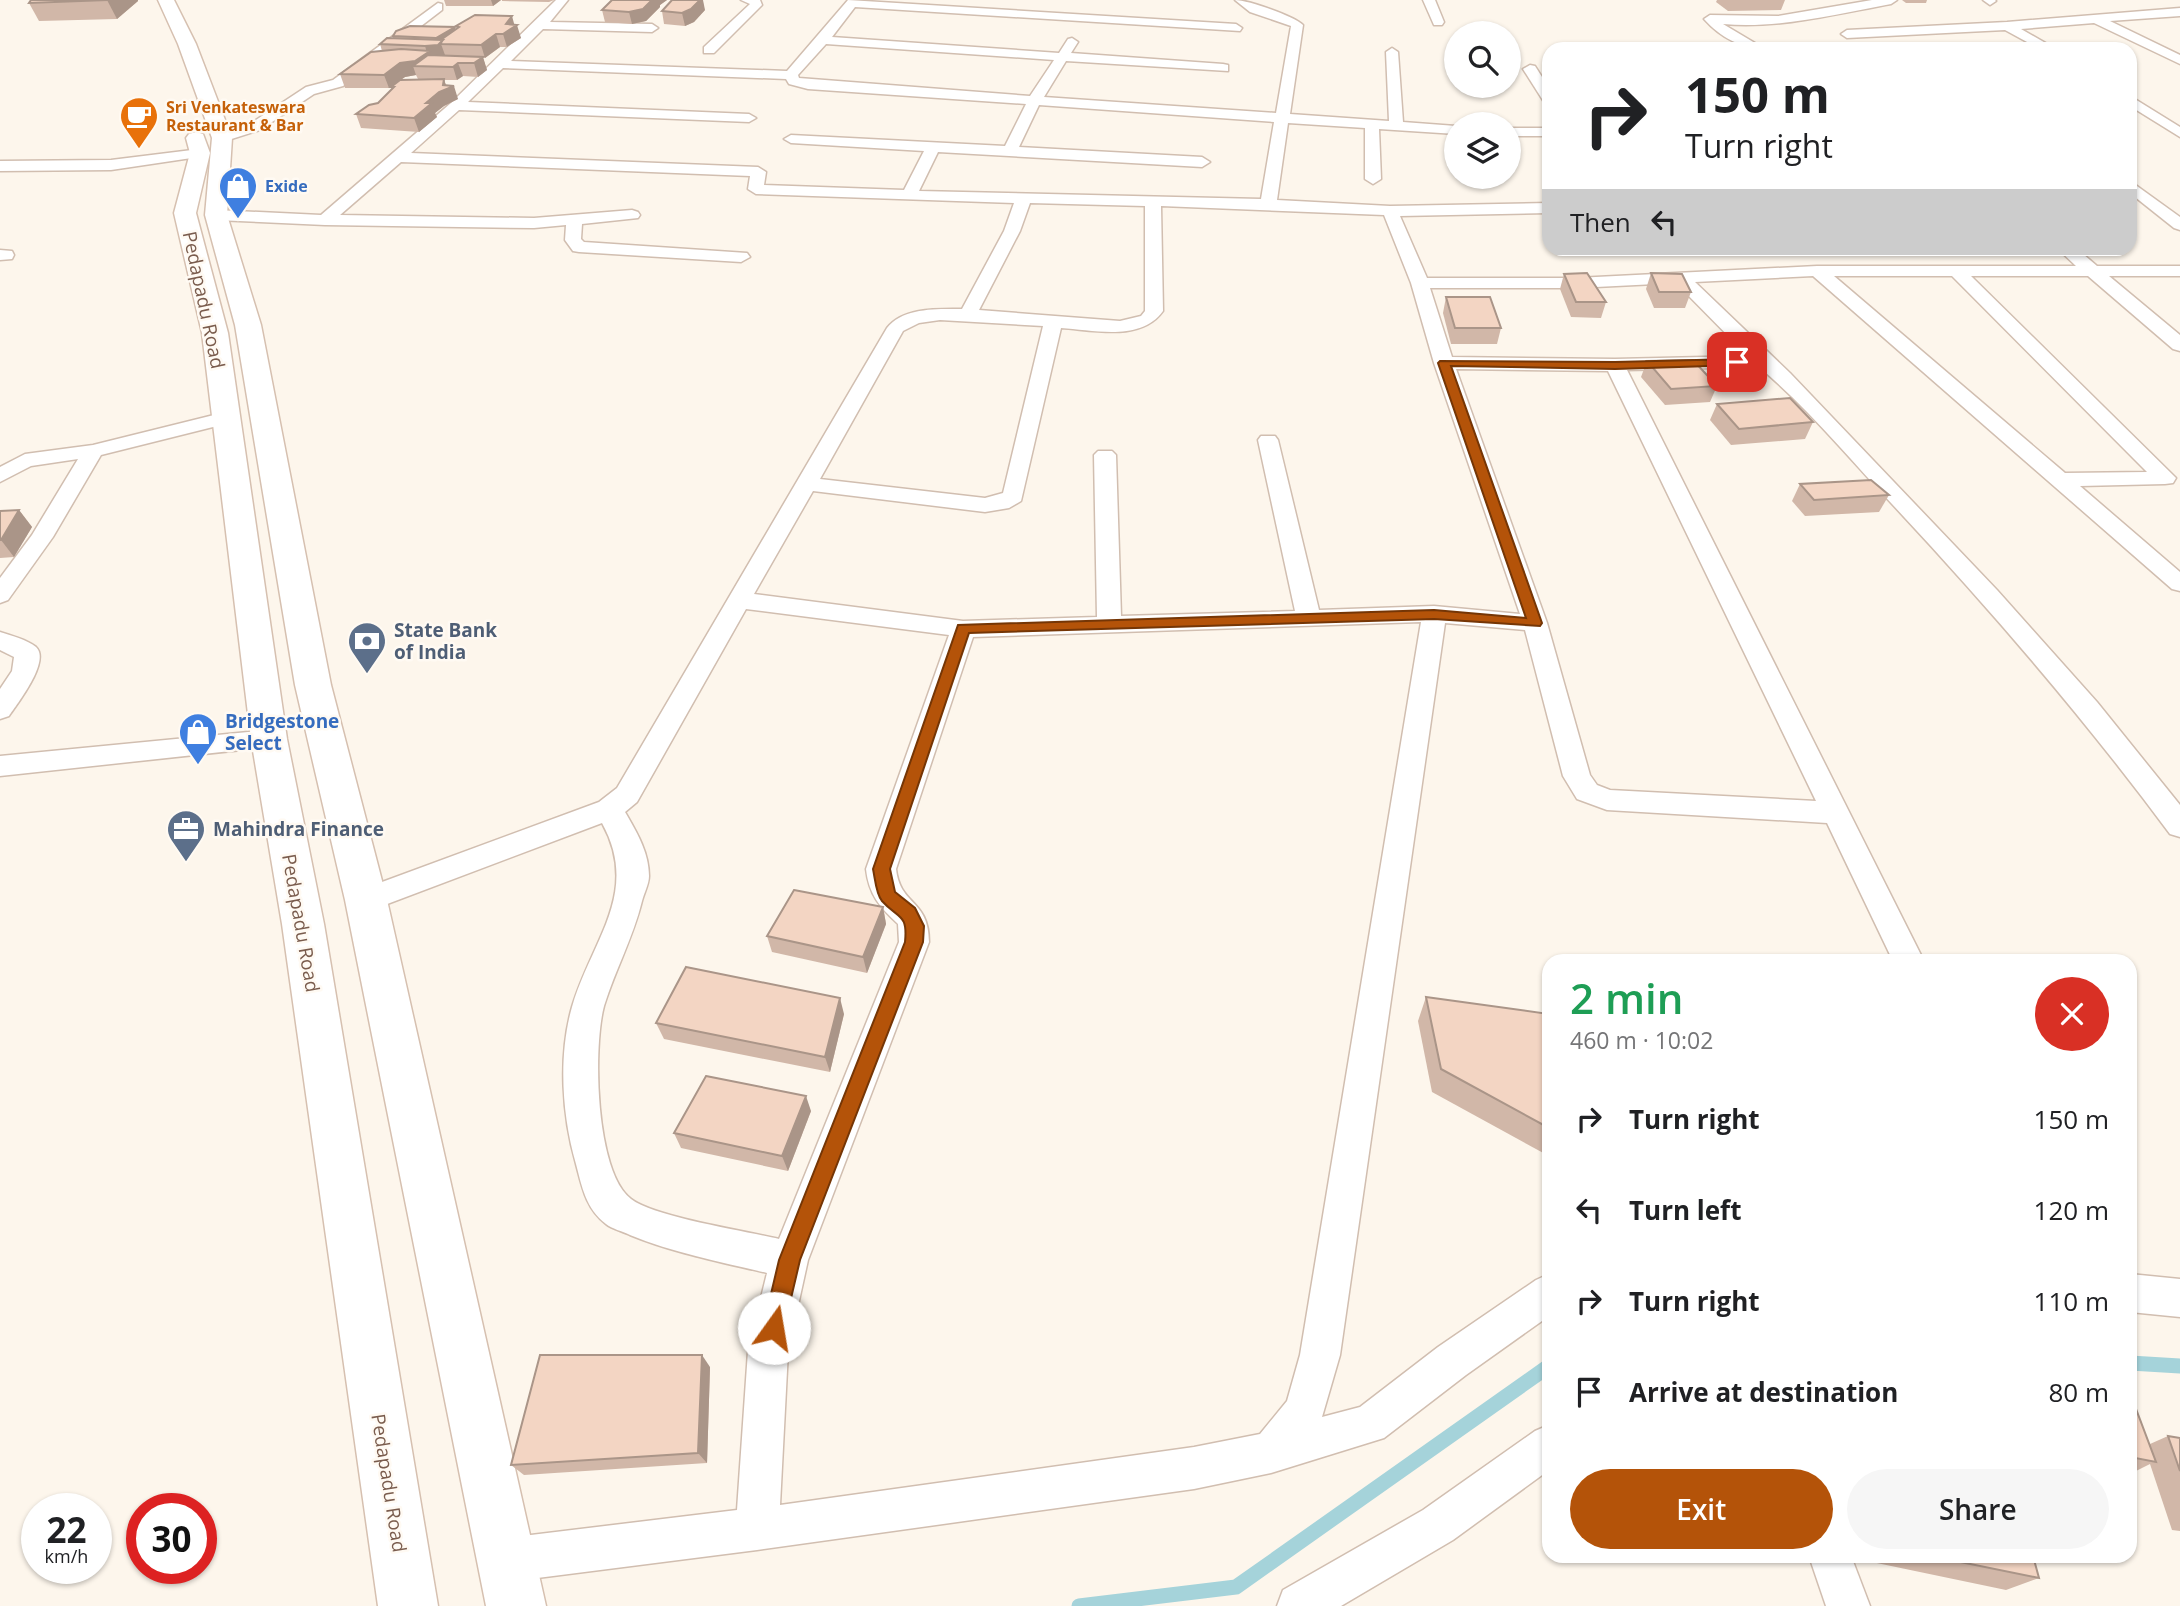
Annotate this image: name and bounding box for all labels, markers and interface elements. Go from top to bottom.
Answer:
map controls [1444,21,1521,189]
button: search [1444,21,1521,98]
text: 150 m [1685,61,1830,127]
icon: right [1570,70,1661,161]
cafe icon: Sri Venkateswara Restaurant & Bar [118,95,160,150]
place label: Sri Venkateswara Restaurant & Bar [166,96,306,136]
button: layers [1444,112,1521,189]
text: Turn right [1685,124,1833,167]
shop icon: Exide [217,165,259,220]
place label: Exide [265,175,308,197]
icon: left [1645,203,1683,241]
text: Then [1570,204,1631,240]
street label: Pedapadu Road [177,229,231,371]
pin [1707,332,1767,392]
icon: arrive [1718,343,1756,381]
place label: State Bank of India [394,617,497,665]
bank icon: State Bank of India [346,620,388,675]
place label: Bridgestone Select [225,708,339,756]
shop icon: Bridgestone Select [177,711,219,766]
office icon: Mahindra Finance [165,808,207,863]
place label: Mahindra Finance [213,816,384,842]
street label: Pedapadu Road [276,852,326,994]
text: 2 min [1570,969,1683,1026]
button: close [2035,977,2109,1051]
text: 460 m · 10:02 [1570,1024,1713,1056]
icon: right [1570,1100,1608,1138]
text: Turn right [1629,1101,1760,1137]
text: 150 m [2034,1101,2109,1137]
icon: left [1570,1191,1608,1229]
text: Turn left [1629,1192,1741,1228]
text: 120 m [2034,1192,2109,1228]
icon: right [1570,1282,1608,1320]
text: Turn right [1629,1283,1760,1319]
text: 110 m [2034,1283,2109,1319]
position arrow [737,1291,811,1365]
icon: arrive [1570,1373,1608,1411]
text: Arrive at destination [1629,1374,1898,1410]
text: 80 m [2048,1374,2109,1410]
street label: Pedapadu Road [365,1412,413,1554]
button: Exit [1570,1469,1833,1549]
button: Share [1847,1469,2109,1549]
speed limit sign: 30 [126,1493,217,1584]
text: 22 [46,1506,87,1553]
text: km/h [45,1544,88,1568]

